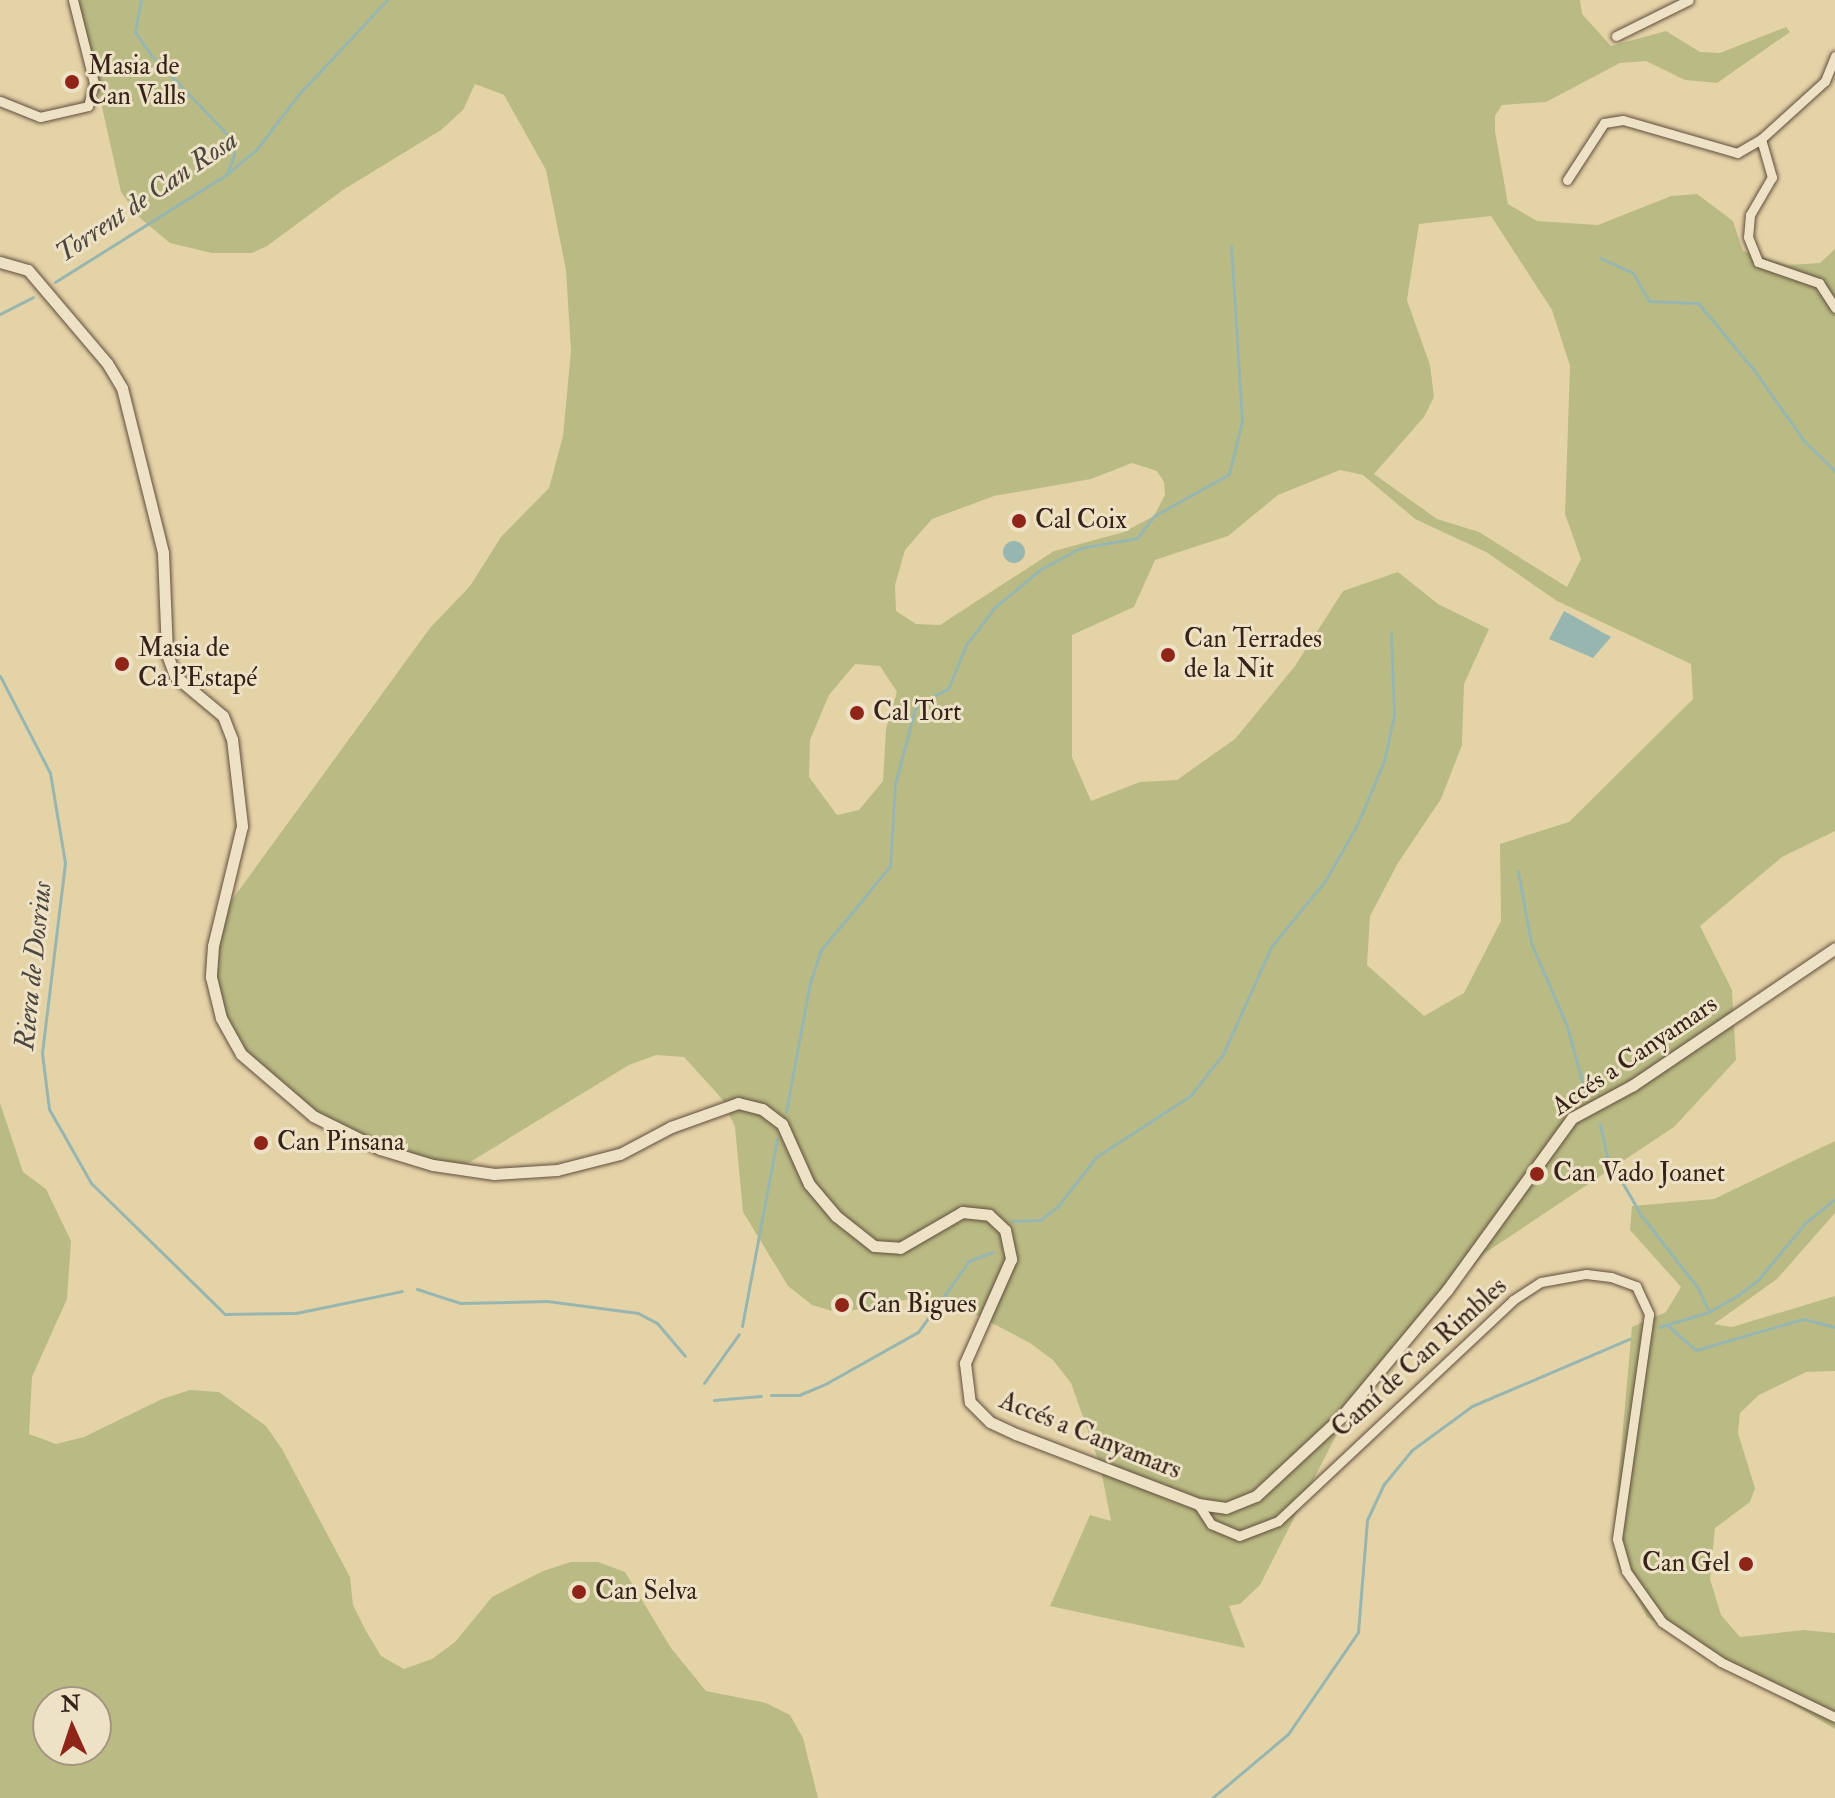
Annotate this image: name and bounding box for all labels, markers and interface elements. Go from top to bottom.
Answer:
place label: Masia de Can Valls [88,51,186,112]
marker: Masia de Can Valls [63,73,81,91]
water label: Torrent de Can Rosa [50,124,244,270]
place label: Cal Coix [1035,505,1127,537]
marker: Cal Coix [1010,512,1028,530]
place label: Can Terrades de la Nit [1184,624,1322,686]
place label: Masia de Ca l'Estapé [138,633,257,694]
marker: Can Terrades de la Nit [1159,646,1177,664]
marker: Masia de Ca l'Estapé [113,655,131,673]
place label: Cal Tort [873,697,961,729]
marker: Cal Tort [848,704,866,722]
water label: Riera de Dosrius [8,880,60,1052]
street label: Accés a Canyamars [1546,989,1724,1123]
place label: Can Pinsana [277,1127,405,1159]
marker: Can Pinsana [252,1134,270,1152]
place label: Can Vado Joanet [1553,1158,1725,1190]
marker: Can Vado Joanet [1528,1165,1546,1183]
street label: Camí de Can Rimbles [1326,1271,1514,1445]
place label: Can Bigues [858,1289,977,1321]
marker: Can Bigues [833,1296,851,1314]
street label: Accés a Canyamars [995,1385,1185,1487]
place label: Can Gel [1642,1548,1730,1580]
marker: Can Gel [1737,1555,1755,1573]
place label: Can Selva [595,1576,697,1608]
marker: Can Selva [570,1583,588,1601]
north arrow [32,1686,112,1766]
text: N [60,1690,81,1719]

